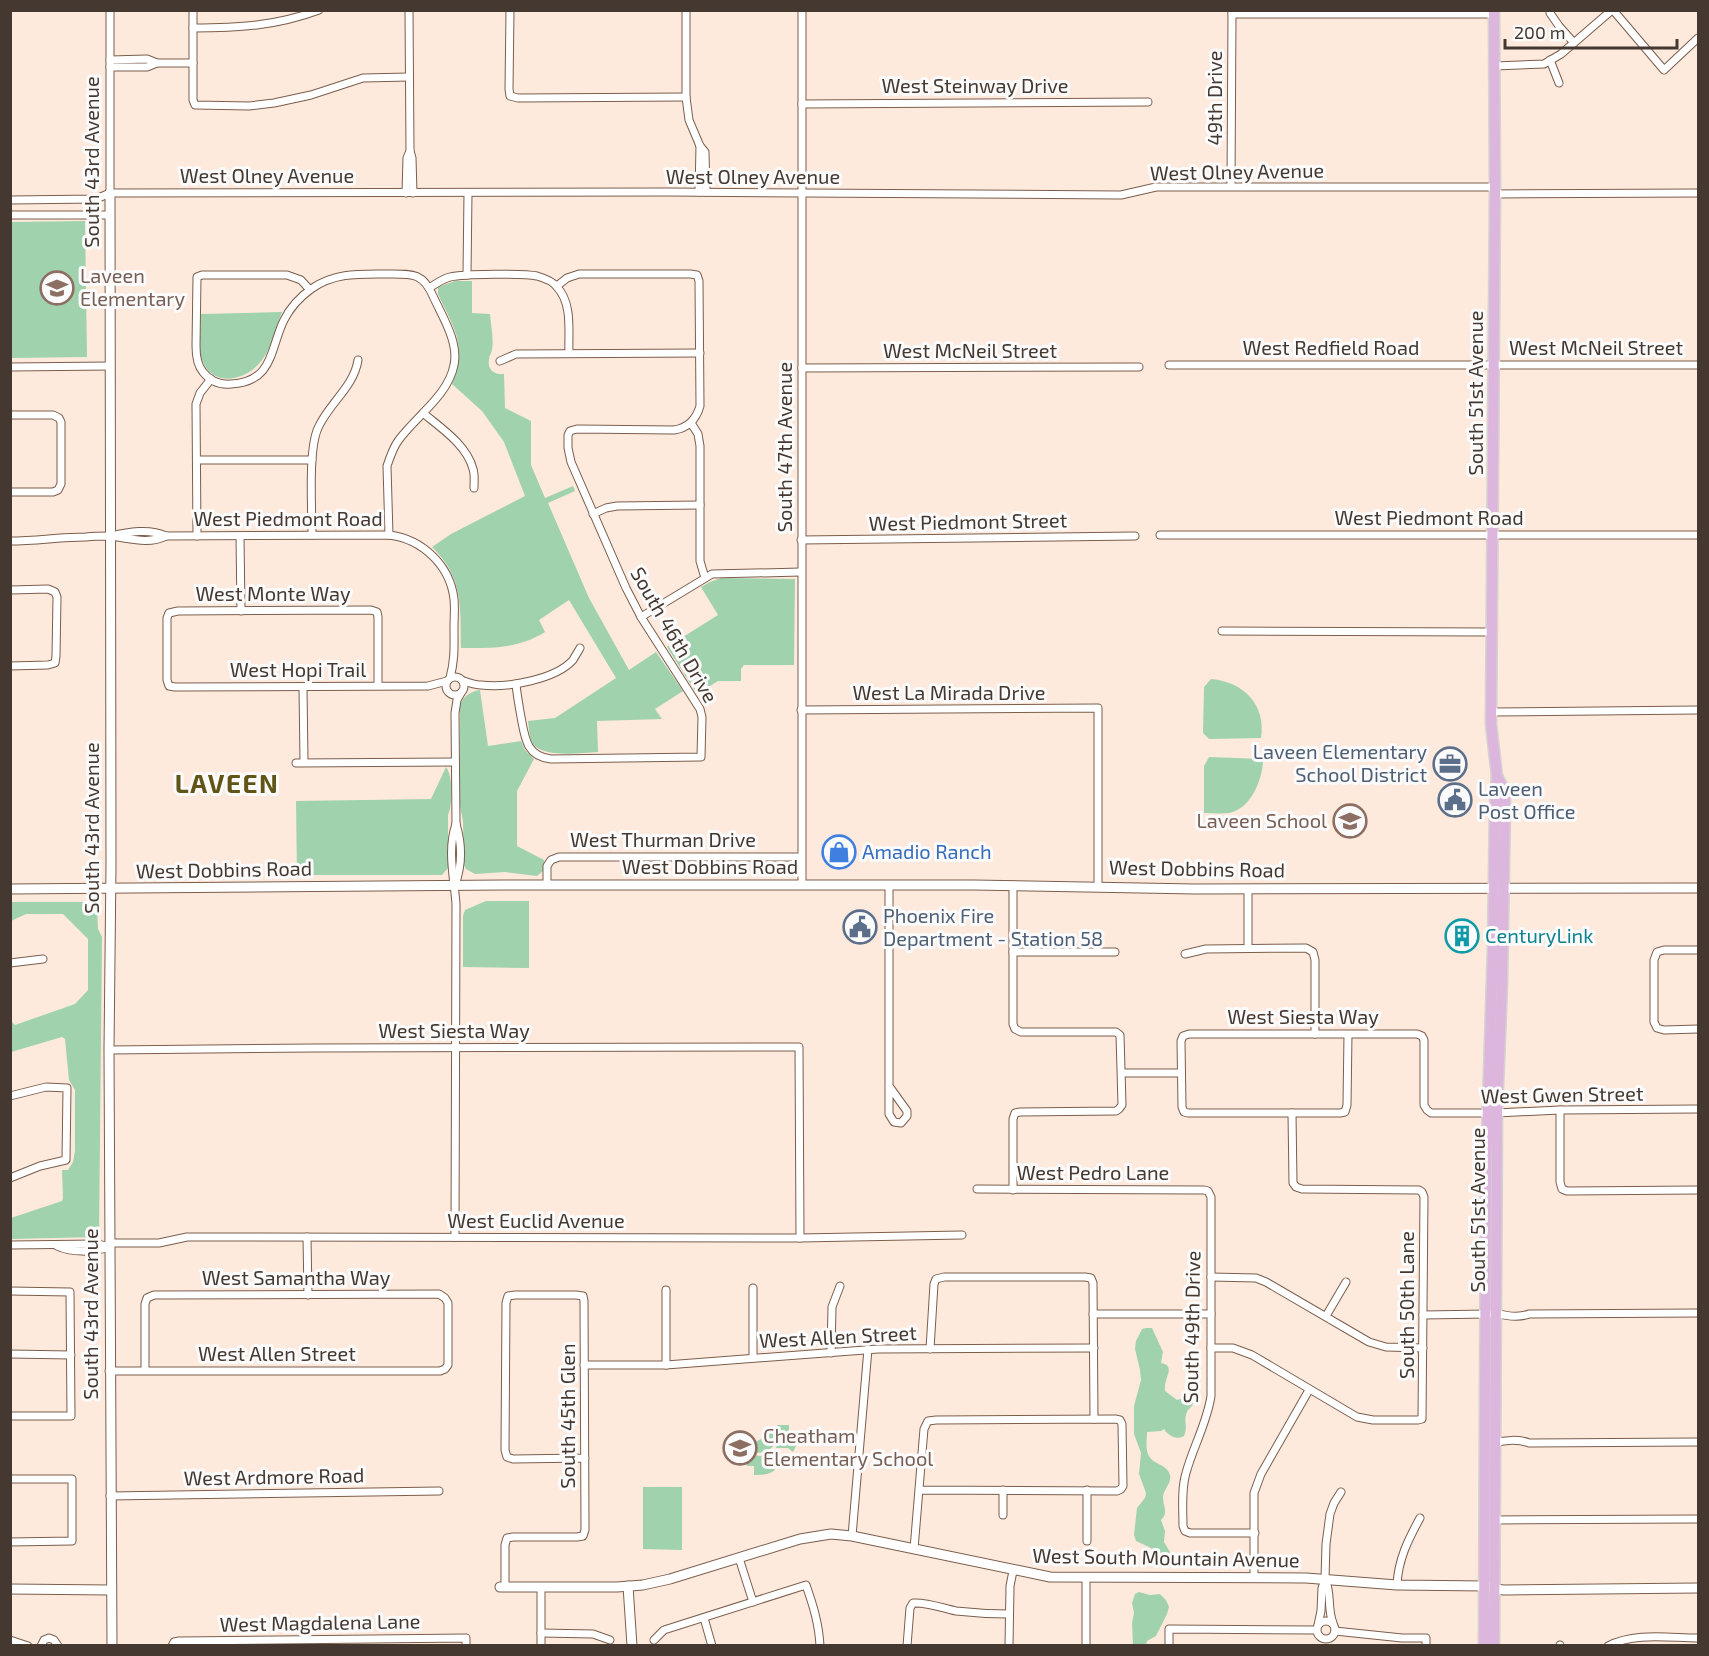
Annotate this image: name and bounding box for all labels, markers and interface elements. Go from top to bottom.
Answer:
scale bar [1505,12,1678,50]
text: 200 m [1514,21,1566,43]
street label: 49th Drive [1202,51,1226,145]
street label: West Steinway Drive [881,73,1069,97]
street label: South 43rd Avenue [79,76,103,248]
street label: West Olney Avenue [1150,157,1324,185]
street label: West Olney Avenue [180,163,354,187]
street label: West Olney Avenue [666,164,840,188]
place label: Laveen Elementary [80,263,185,310]
school or university icon: Laveen Elementary [39,270,75,306]
street label: South 51st Avenue [1463,310,1487,476]
street label: West Redfield Road [1243,335,1419,359]
street label: West McNeil Street [1509,335,1683,359]
street label: West McNeil Street [883,338,1057,362]
street label: South 47th Avenue [772,362,796,532]
street label: West Piedmont Road [1334,505,1524,529]
street label: West Piedmont Road [193,506,383,530]
street label: West Piedmont Street [868,507,1068,535]
street label: South 46th Drive [626,562,723,707]
street label: West Monte Way [196,581,351,605]
street label: West Hopi Trail [230,657,366,681]
street label: West La Mirada Drive [852,680,1046,704]
place label: Laveen Elementary School District [1253,739,1427,786]
street label: South 43rd Avenue [79,742,103,914]
office icon: Laveen Elementary School District [1432,746,1468,782]
district label: LAVEEN [175,767,279,798]
place label: Laveen Post Office [1478,776,1576,823]
public building icon: Laveen Post Office [1437,782,1473,818]
school or university icon: Laveen School [1332,803,1368,839]
place label: Laveen School [1196,808,1327,832]
street label: West Thurman Drive [570,827,756,851]
shop icon: Amadio Ranch [821,834,857,870]
place label: Amadio Ranch [862,839,992,863]
street label: West Dobbins Road [622,854,798,878]
street label: West Dobbins Road [1109,854,1285,882]
street label: West Dobbins Road [136,855,312,883]
place label: Phoenix Fire Department - Station 58 [883,903,1103,950]
public building icon: Phoenix Fire Department - Station 58 [842,909,878,945]
building icon: CenturyLink [1444,918,1480,954]
place label: CenturyLink [1485,923,1593,947]
street label: West Siesta Way [1227,1004,1379,1028]
street label: West Siesta Way [378,1018,530,1042]
street label: West Gwen Street [1480,1081,1644,1107]
street label: South 51st Avenue [1465,1127,1489,1293]
street label: West Pedro Lane [1017,1160,1169,1184]
street label: West Euclid Avenue [447,1208,625,1232]
street label: South 43rd Avenue [78,1228,102,1400]
street label: South 50th Lane [1394,1231,1418,1379]
street label: South 49th Drive [1178,1250,1204,1403]
street label: West Samantha Way [202,1265,391,1289]
street label: West Allen Street [759,1320,918,1352]
street label: West Allen Street [198,1341,356,1365]
street label: South 45th Glen [555,1343,579,1489]
place label: Cheatham Elementary School [763,1423,933,1470]
school or university icon: Cheatham Elementary School [722,1430,758,1466]
street label: West Ardmore Road [183,1462,365,1490]
street label: West South Mountain Avenue [1032,1543,1300,1571]
street label: West Magdalena Lane [219,1608,421,1636]

